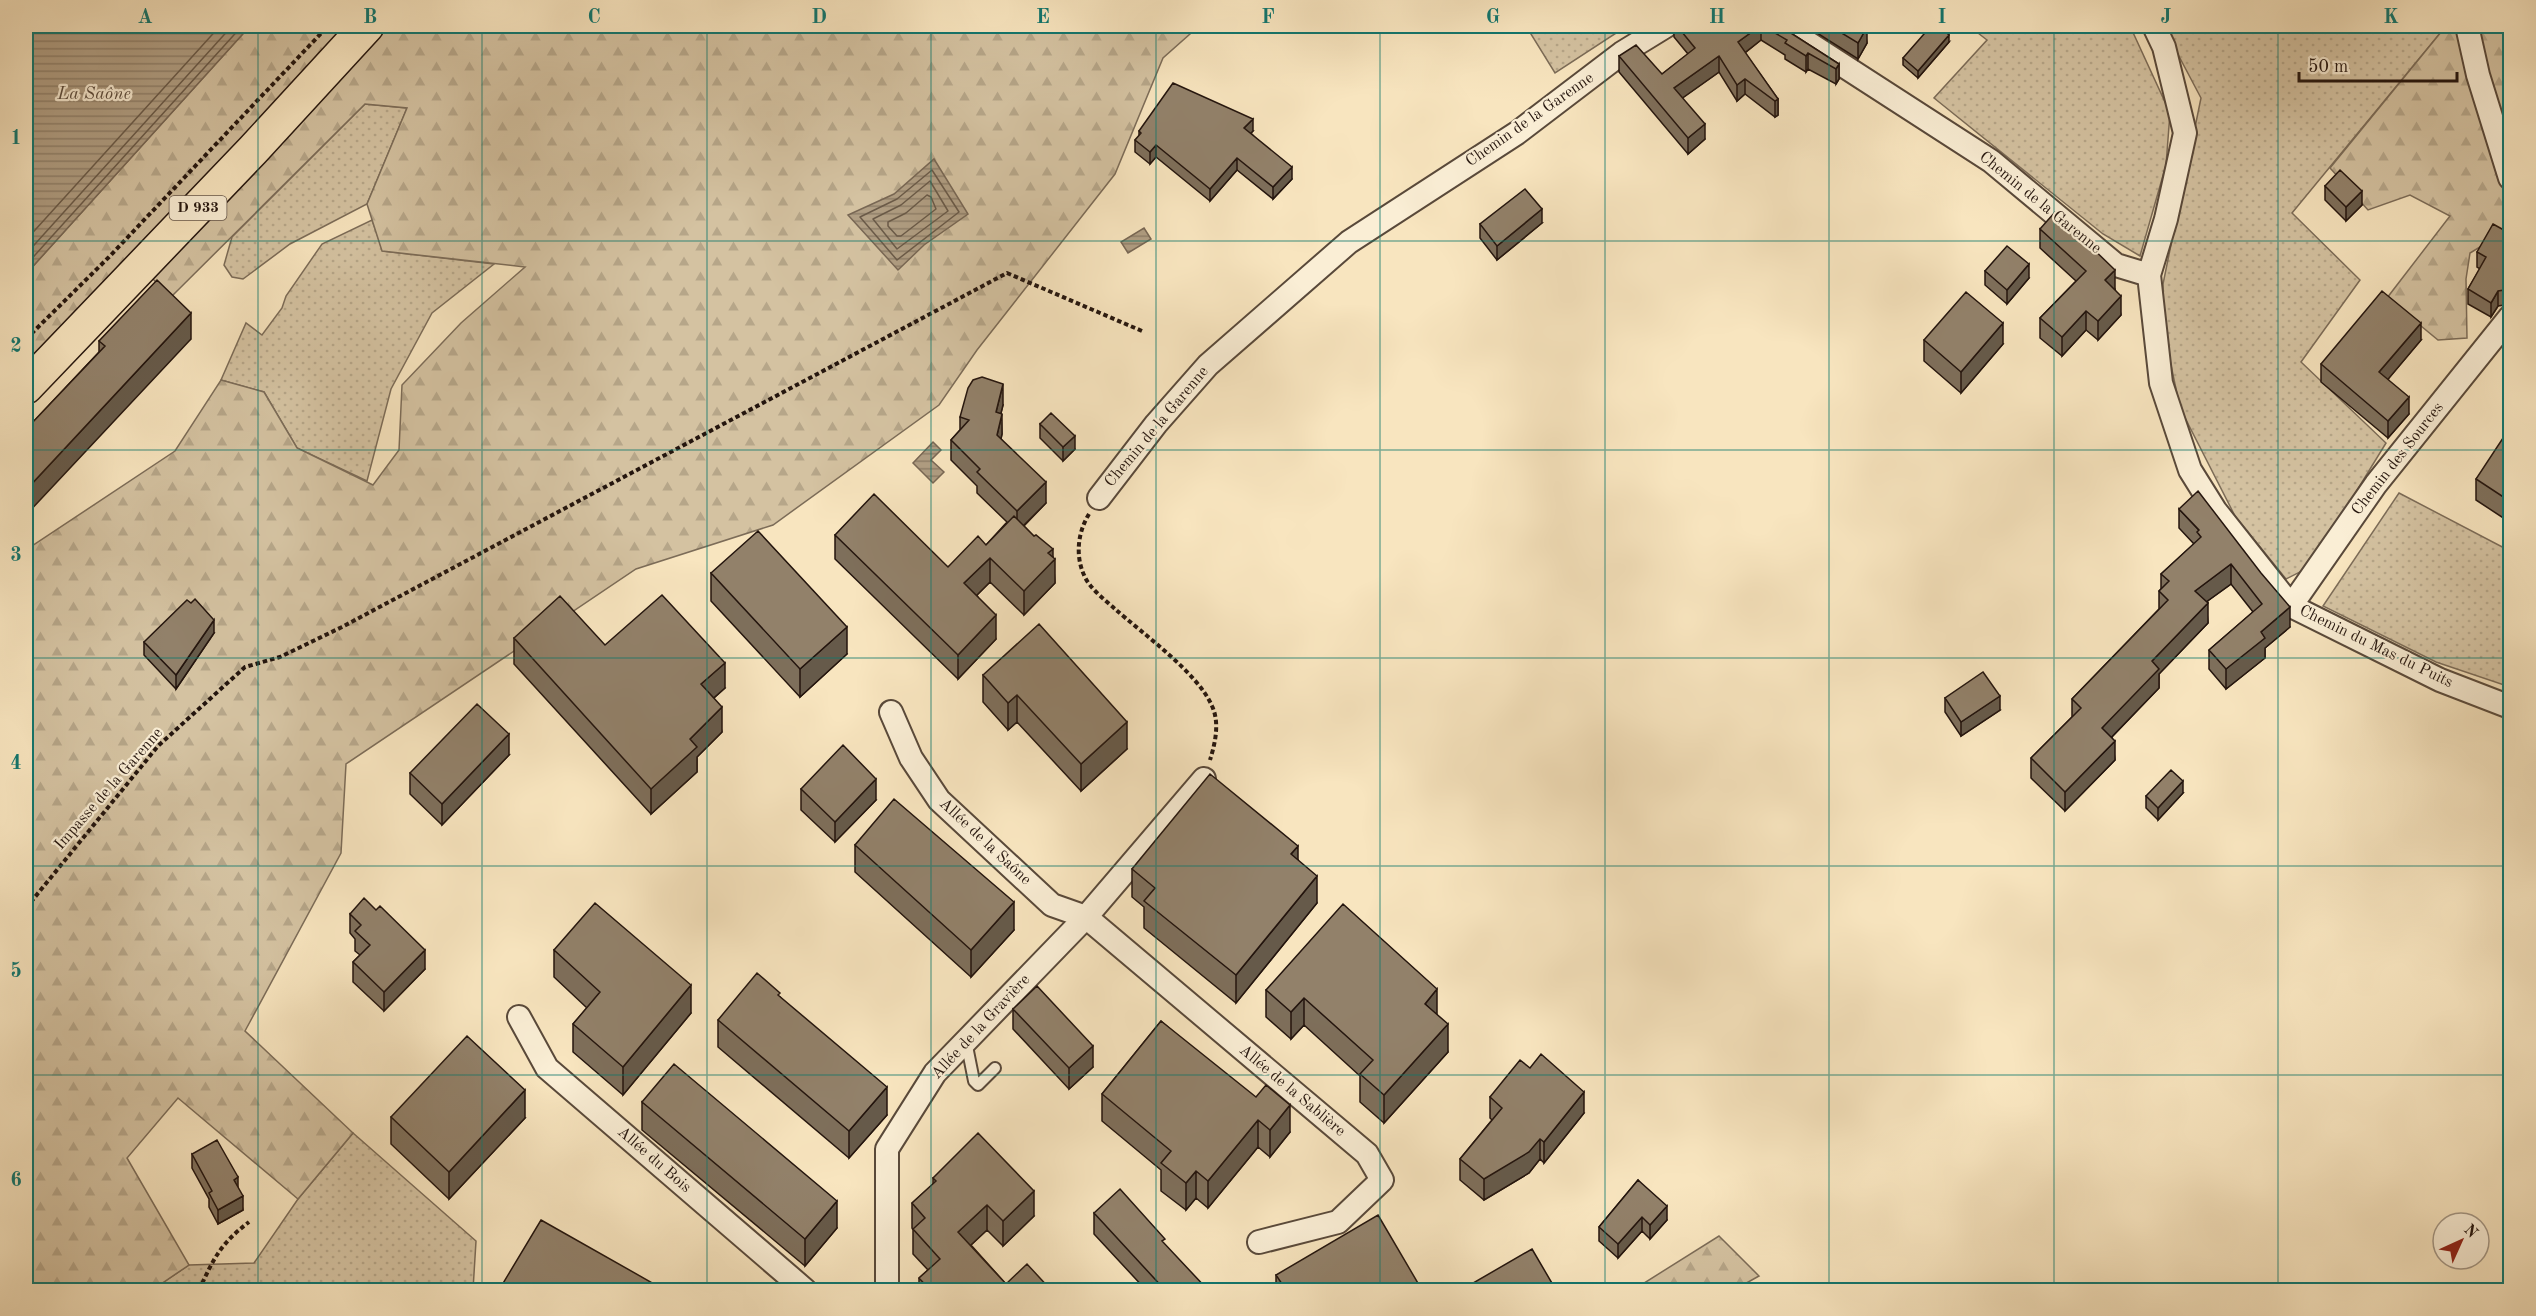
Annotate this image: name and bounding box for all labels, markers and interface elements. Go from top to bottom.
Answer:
text: A [137,8,153,28]
text: B [363,8,377,28]
text: C [587,8,601,28]
text: D [811,8,827,28]
text: E [1036,8,1050,28]
text: F [1261,8,1275,28]
text: G [1486,8,1500,28]
text: H [1709,8,1725,28]
text: I [1938,8,1946,28]
text: J [2161,8,2172,28]
text: K [2383,8,2399,28]
scale bar [2299,45,2456,83]
text: 50 m [2308,58,2348,76]
street label: Chemin de la Garenne [1463,70,1597,170]
water label: La Saône [56,85,131,103]
text: 1 [10,129,22,149]
street label: Chemin de la Garenne [1976,149,2104,257]
road number: D 933 [170,196,226,220]
text: 2 [10,337,22,357]
street label: Chemin de la Garenne [1102,364,1212,490]
street label: Chemin des Sources [2349,400,2447,518]
text: 3 [10,546,22,566]
street label: Chemin du Mas du Puits [2297,603,2455,691]
street label: Impasse de la Garenne [52,725,166,853]
text: 4 [10,754,22,774]
street label: Allée de la Saône [936,796,1034,888]
text: 5 [10,961,22,982]
street label: Allée de la Gravière [929,972,1033,1082]
street label: Allée de la Sablière [1236,1042,1348,1140]
street label: Allée du Bois [614,1124,694,1196]
text: 6 [10,1171,22,1191]
north arrow [2431,1211,2491,1271]
text: N [2460,1222,2481,1242]

